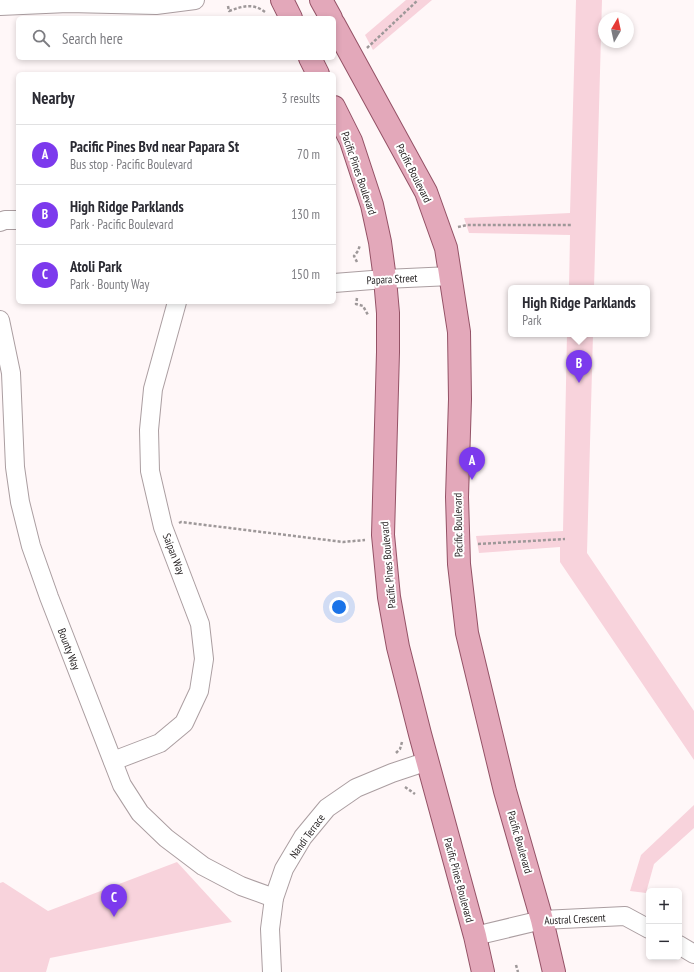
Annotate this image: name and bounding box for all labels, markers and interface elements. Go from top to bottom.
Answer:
north arrow [598,12,634,48]
search box [16,16,336,60]
icon: search [30,27,52,49]
text: Search here [62,29,123,48]
text: Nearby [32,87,75,109]
text: 3 results [281,90,320,107]
street label: Pacific Pines Boulevard [338,130,380,217]
text: Pacific Pines Bvd near Papara St [70,137,239,156]
street label: Pacific Boulevard [393,141,435,205]
text: A [42,146,48,163]
text: 70 m [297,146,320,163]
text: Bus stop · Pacific Boulevard [70,156,192,173]
text: High Ridge Parklands [70,197,184,216]
text: B [42,206,48,223]
text: 130 m [291,206,320,223]
text: Park · Pacific Boulevard [70,216,173,233]
text: Atoli Park [70,257,122,276]
text: C [42,266,48,283]
text: 150 m [291,266,320,283]
street label: Papara Street [366,271,418,287]
text: Park · Bounty Way [70,276,149,293]
popup [508,285,650,337]
text: High Ridge Parklands [522,293,636,312]
text: Park [522,312,542,329]
pin: B [566,350,592,383]
pin: A [459,447,485,480]
street label: Pacific Boulevard [450,493,466,557]
street label: Pacific Pines Boulevard [377,521,399,609]
street label: Saipan Way [160,531,189,577]
your location [329,597,349,617]
street label: Bounty Way [55,626,84,673]
street label: Pacific Boulevard [504,809,536,875]
street label: Nandi Terrace [286,811,328,861]
street label: Pacific Pines Boulevard [441,836,477,924]
pin: C [101,884,127,917]
map controls [646,888,682,960]
button: + [646,888,682,924]
street label: Austral Crescent [544,910,606,928]
button: − [646,924,682,960]

